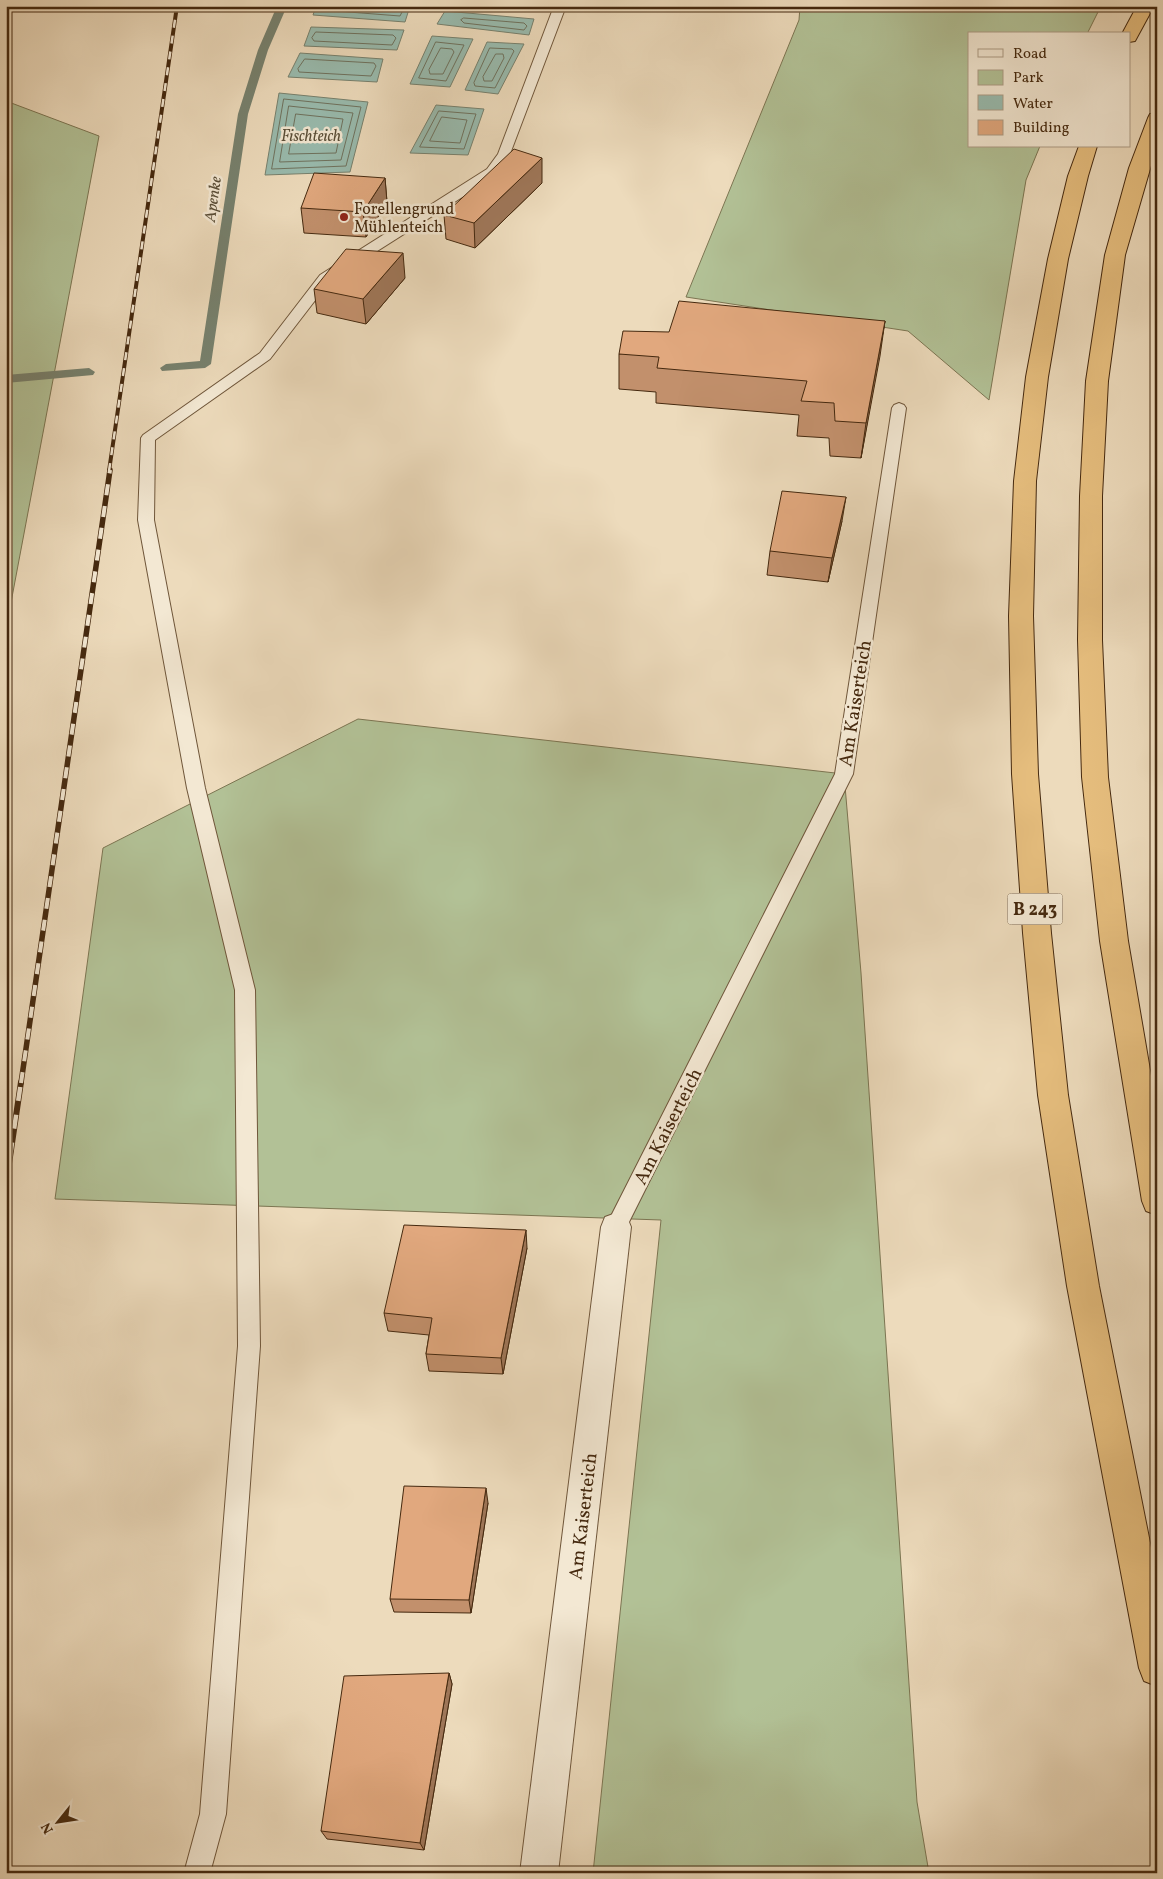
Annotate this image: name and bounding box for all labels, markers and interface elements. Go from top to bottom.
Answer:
legend [968,32,1130,148]
text: Road [1013,44,1047,65]
text: Park [1013,68,1044,89]
text: Water [1013,94,1053,115]
text: Building [1013,118,1070,139]
water label: Fischteich [281,126,341,148]
water label: Apenke [200,175,228,224]
place label: Forellengrund Mühlenteich [354,199,454,239]
marker: Forellengrund Mühlenteich [338,211,350,223]
street label: Am Kaiserteich [833,638,879,768]
road number: B 243 [1008,894,1062,924]
street label: Am Kaiserteich [628,1064,709,1190]
street label: Am Kaiserteich [563,1451,605,1581]
north arrow [32,1796,82,1846]
text: N [37,1819,59,1837]

